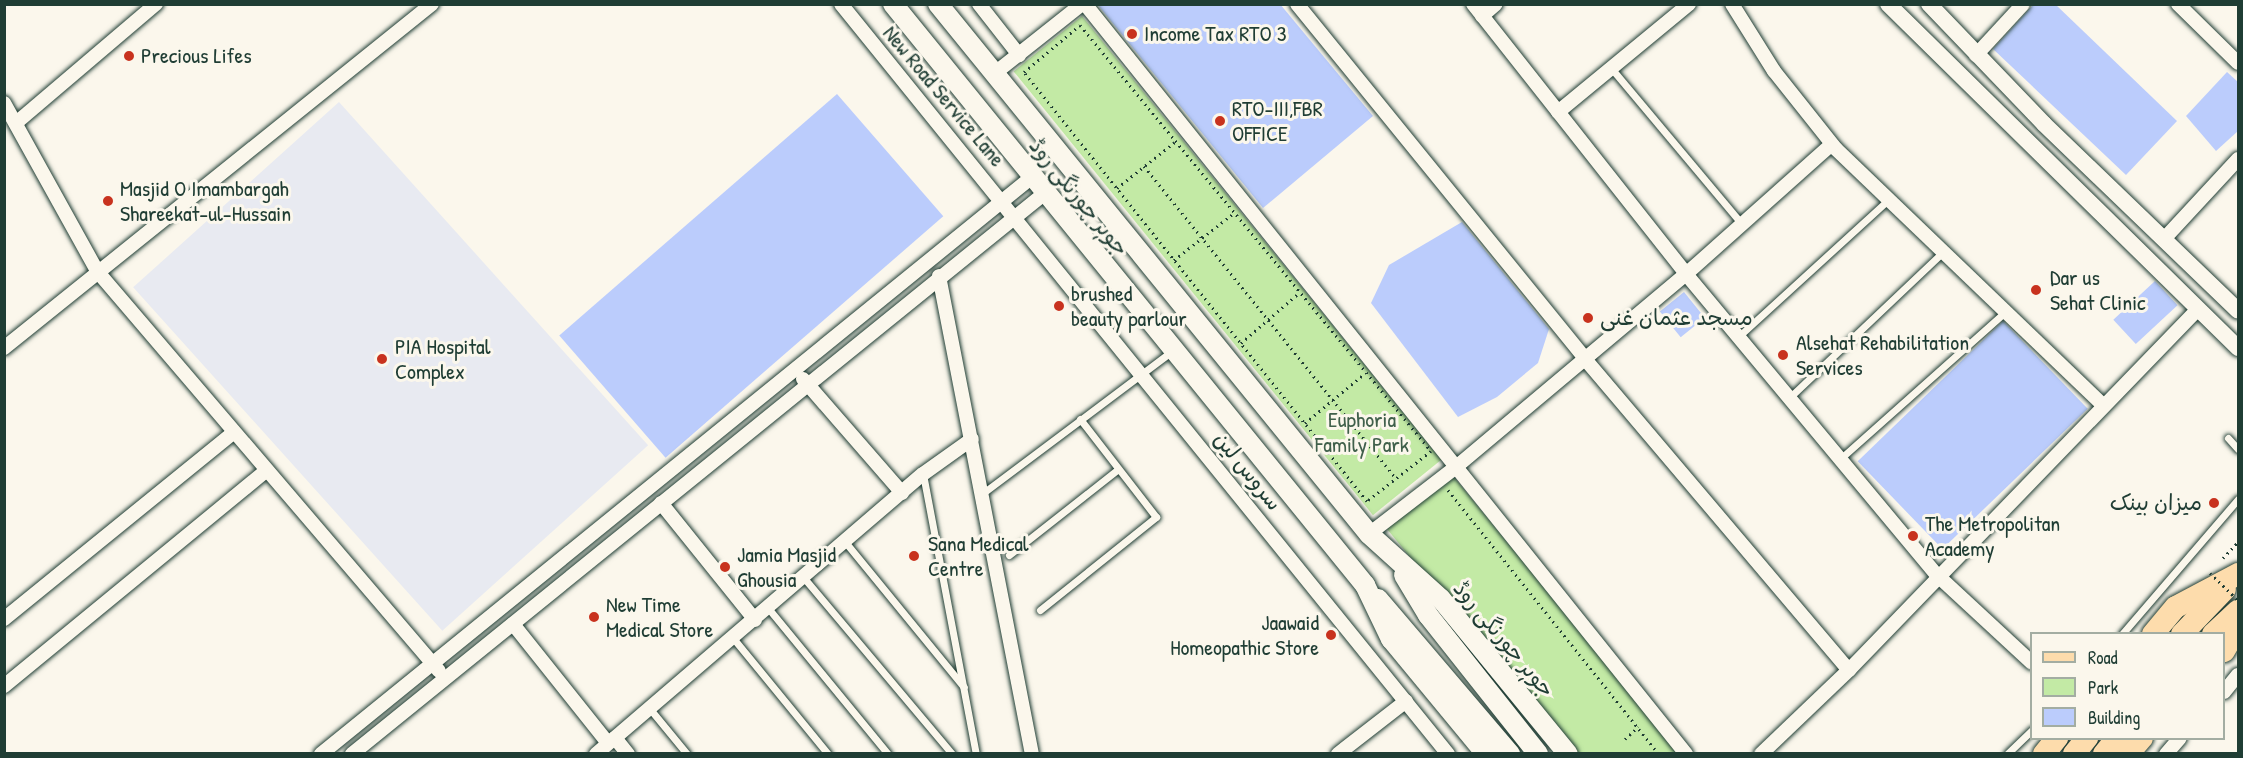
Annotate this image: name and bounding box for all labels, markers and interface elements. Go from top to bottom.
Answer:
street label: New Road Service Lane [877,20,1011,172]
place label: Income Tax RTO 3 [1144,21,1287,47]
marker: Income Tax RTO 3 [1125,27,1139,41]
place label: Precious Lifes [141,43,252,69]
marker: Precious Lifes [122,49,136,63]
place label: RTO-III,FBR OFFICE [1232,95,1323,146]
marker: RTO-III,FBR OFFICE [1213,114,1227,128]
street label: جوہر چورنگی روڈ [1024,133,1134,261]
place label: Masjid O Imambargah Shareekat-ul-Hussain [120,175,291,226]
marker: Masjid O Imambargah Shareekat-ul-Hussain [101,194,115,208]
place label: Dar us Sehat Clinic [2050,264,2146,316]
place label: brushed beauty parlour [1071,280,1187,332]
marker: Dar us Sehat Clinic [2027,281,2045,299]
marker: brushed beauty parlour [1052,299,1066,313]
place label: مسجد عثمان غنی [1600,305,1753,331]
marker: مسجد عثمان غنی [1581,311,1595,325]
place label: Alsehat Rehabilitation Services [1796,329,1969,380]
place label: PIA Hospital Complex [395,333,491,384]
marker: Alsehat Rehabilitation Services [1774,346,1792,364]
marker: PIA Hospital Complex [373,350,391,368]
park label: Euphoria Family Park [1315,406,1409,458]
street label: سروس لین [1208,426,1288,516]
place label: میزان بینک [2110,490,2202,516]
marker: میزان بینک [2207,496,2221,510]
place label: The Metropolitan Academy [1925,510,2060,562]
marker: The Metropolitan Academy [1906,529,1920,543]
place label: Sana Medical Centre [928,530,1029,582]
place label: Jamia Masjid Ghousia [737,541,836,592]
marker: Sana Medical Centre [905,547,923,565]
marker: Jamia Masjid Ghousia [718,560,732,574]
street label: جوہر چورنگی روڈ [1448,575,1560,703]
place label: New Time Medical Store [606,591,713,642]
place label: Jaawaid Homeopathic Store [1170,609,1319,660]
marker: New Time Medical Store [587,610,601,624]
marker: Jaawaid Homeopathic Store [1324,628,1338,642]
legend [2030,632,2225,740]
text: Road [2088,645,2118,670]
text: Park [2088,675,2118,700]
text: Building [2088,705,2140,730]

